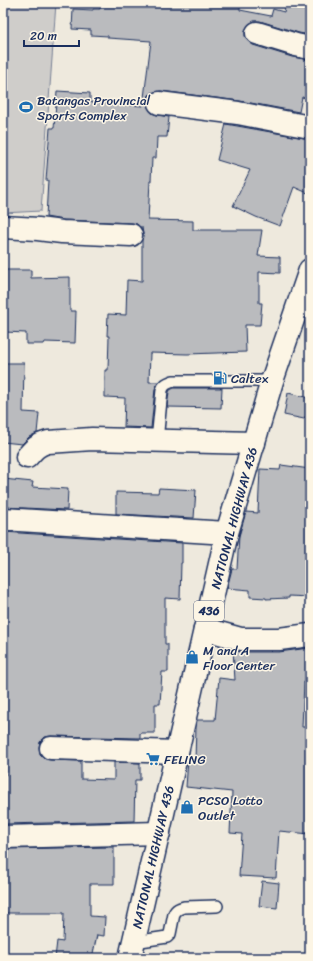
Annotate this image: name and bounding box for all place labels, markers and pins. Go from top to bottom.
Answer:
place label: Batangas Provincial Sports Complex [37,89,150,127]
sports icon: Batangas Provincial Sports Complex [18,99,34,115]
place label: Caltex [231,367,269,390]
fuel station icon: Caltex [212,370,228,386]
place label: M and A Floor Center [203,639,276,677]
shop icon: M and A Floor Center [184,649,200,665]
place label: FELING [164,748,206,771]
supermarket icon: FELING [145,751,161,767]
place label: PCSO Lotto Outlet [198,789,263,827]
shop icon: PCSO Lotto Outlet [179,799,195,815]

